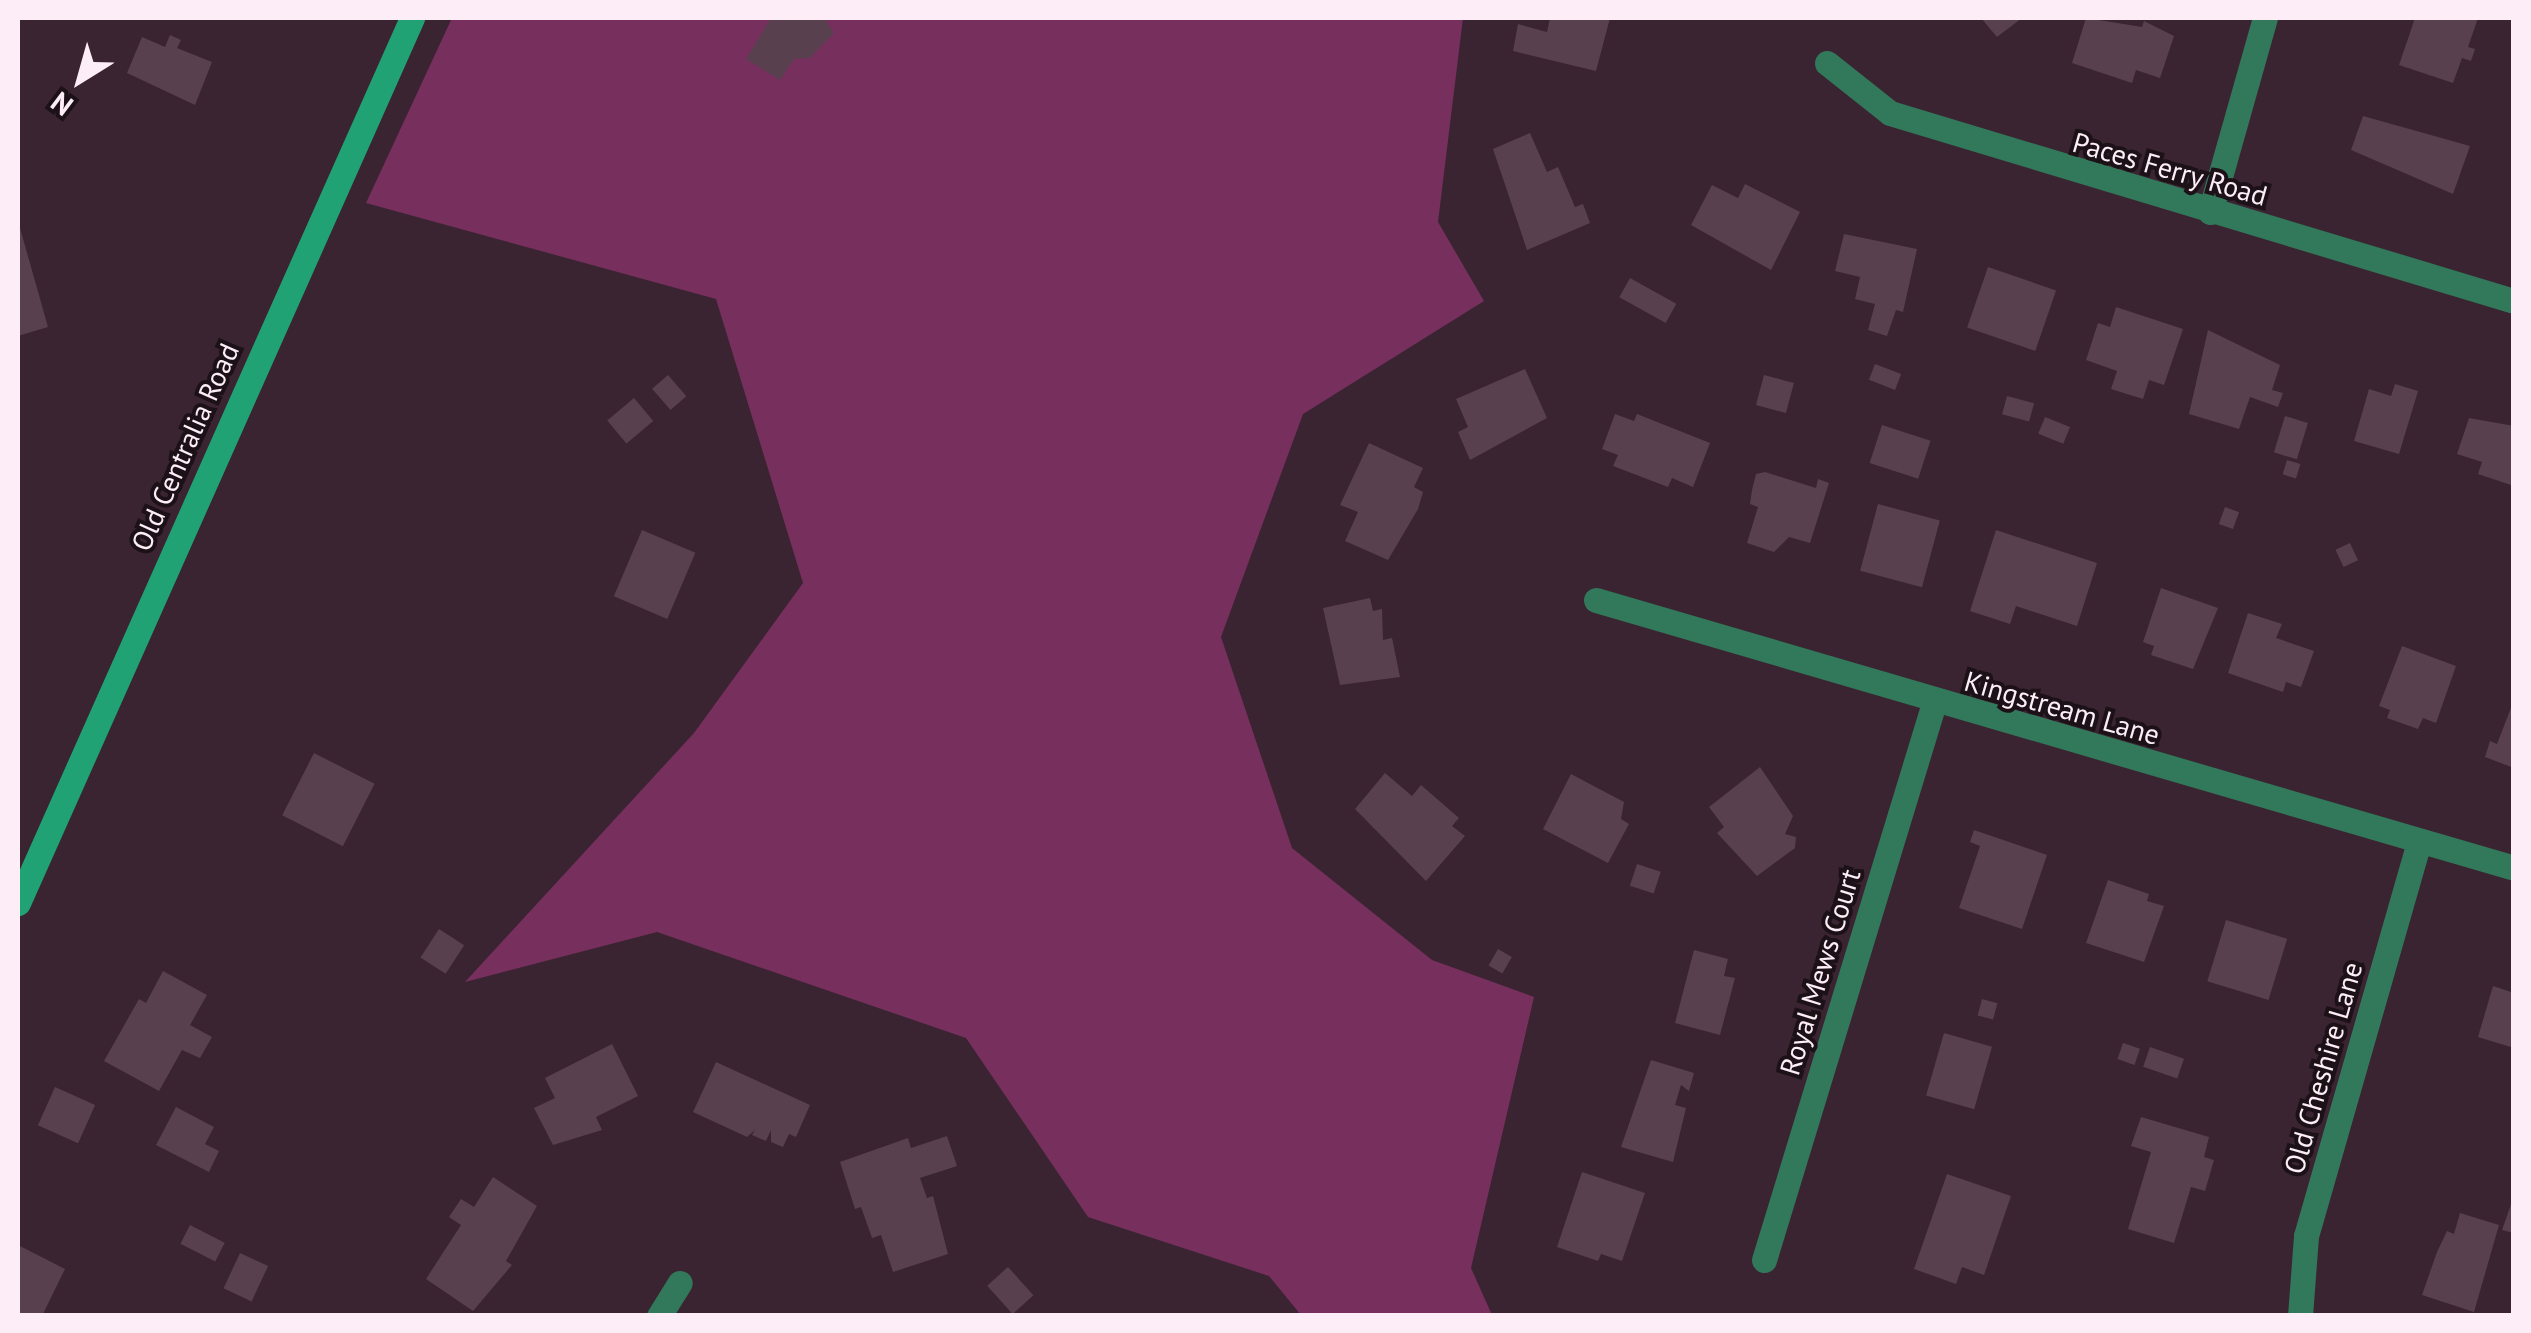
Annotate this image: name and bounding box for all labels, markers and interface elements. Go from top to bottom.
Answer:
north arrow [30,30,130,130]
text: N [43,84,80,125]
street label: Paces Ferry Road [2068,125,2272,213]
street label: Old Centralia Road [124,338,246,556]
street label: Kingstream Lane [1961,664,2163,752]
street label: Royal Mews Court [1773,865,1867,1079]
street label: Old Cheshire Lane [2277,958,2369,1178]

